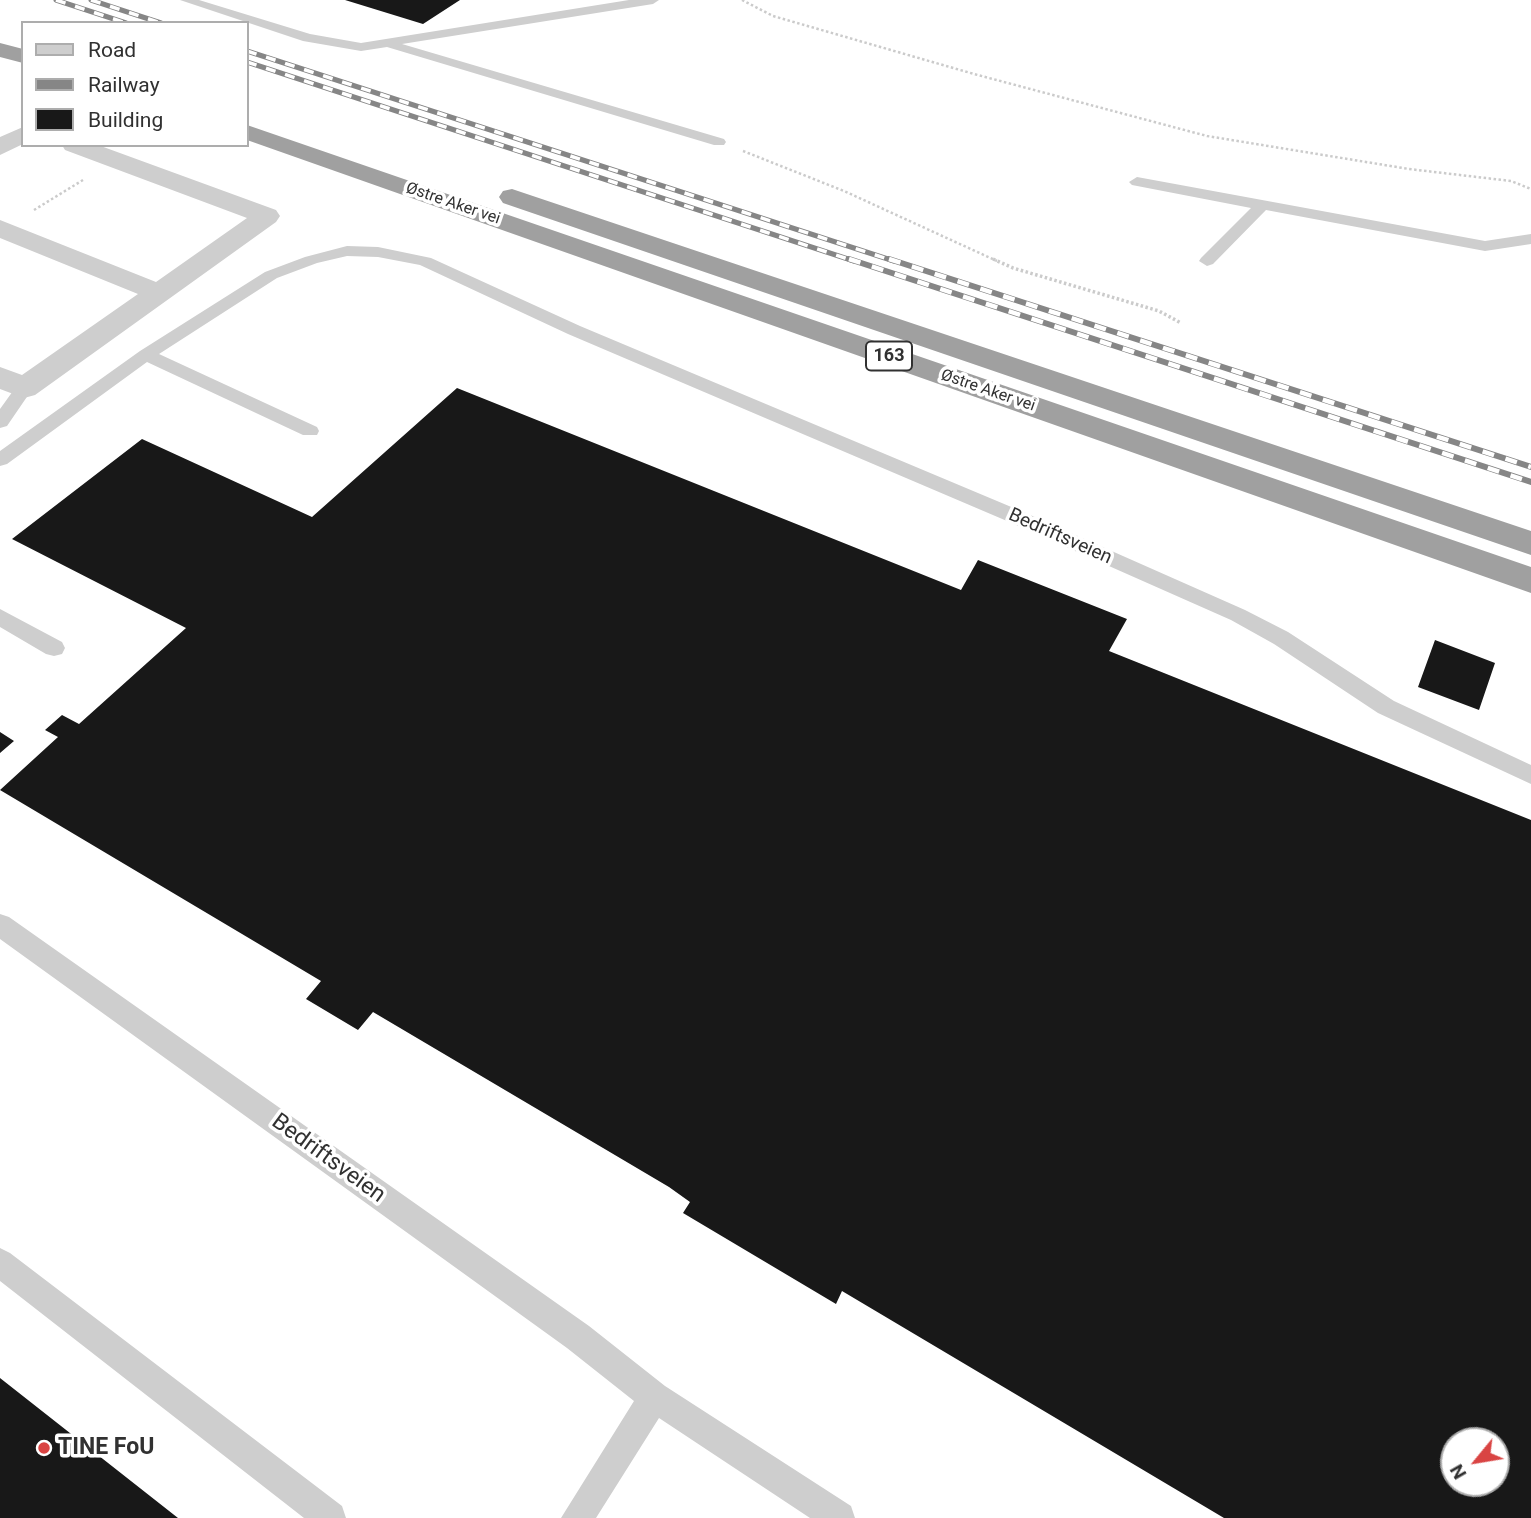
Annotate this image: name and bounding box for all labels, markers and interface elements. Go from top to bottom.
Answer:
legend [21,21,248,147]
text: Road [88,38,136,62]
text: Railway [88,73,160,97]
text: Building [88,108,163,132]
street label: Østre Aker vei [403,179,503,229]
road number: 163 [866,342,912,370]
street label: Østre Aker vei [938,366,1038,416]
street label: Bedriftsveien [1005,504,1115,570]
street label: Bedriftsveien [266,1108,390,1210]
north arrow [1440,1427,1510,1497]
place label: TINE FoU [58,1434,154,1462]
marker: TINE FoU [36,1440,52,1456]
text: N [1445,1460,1471,1483]

